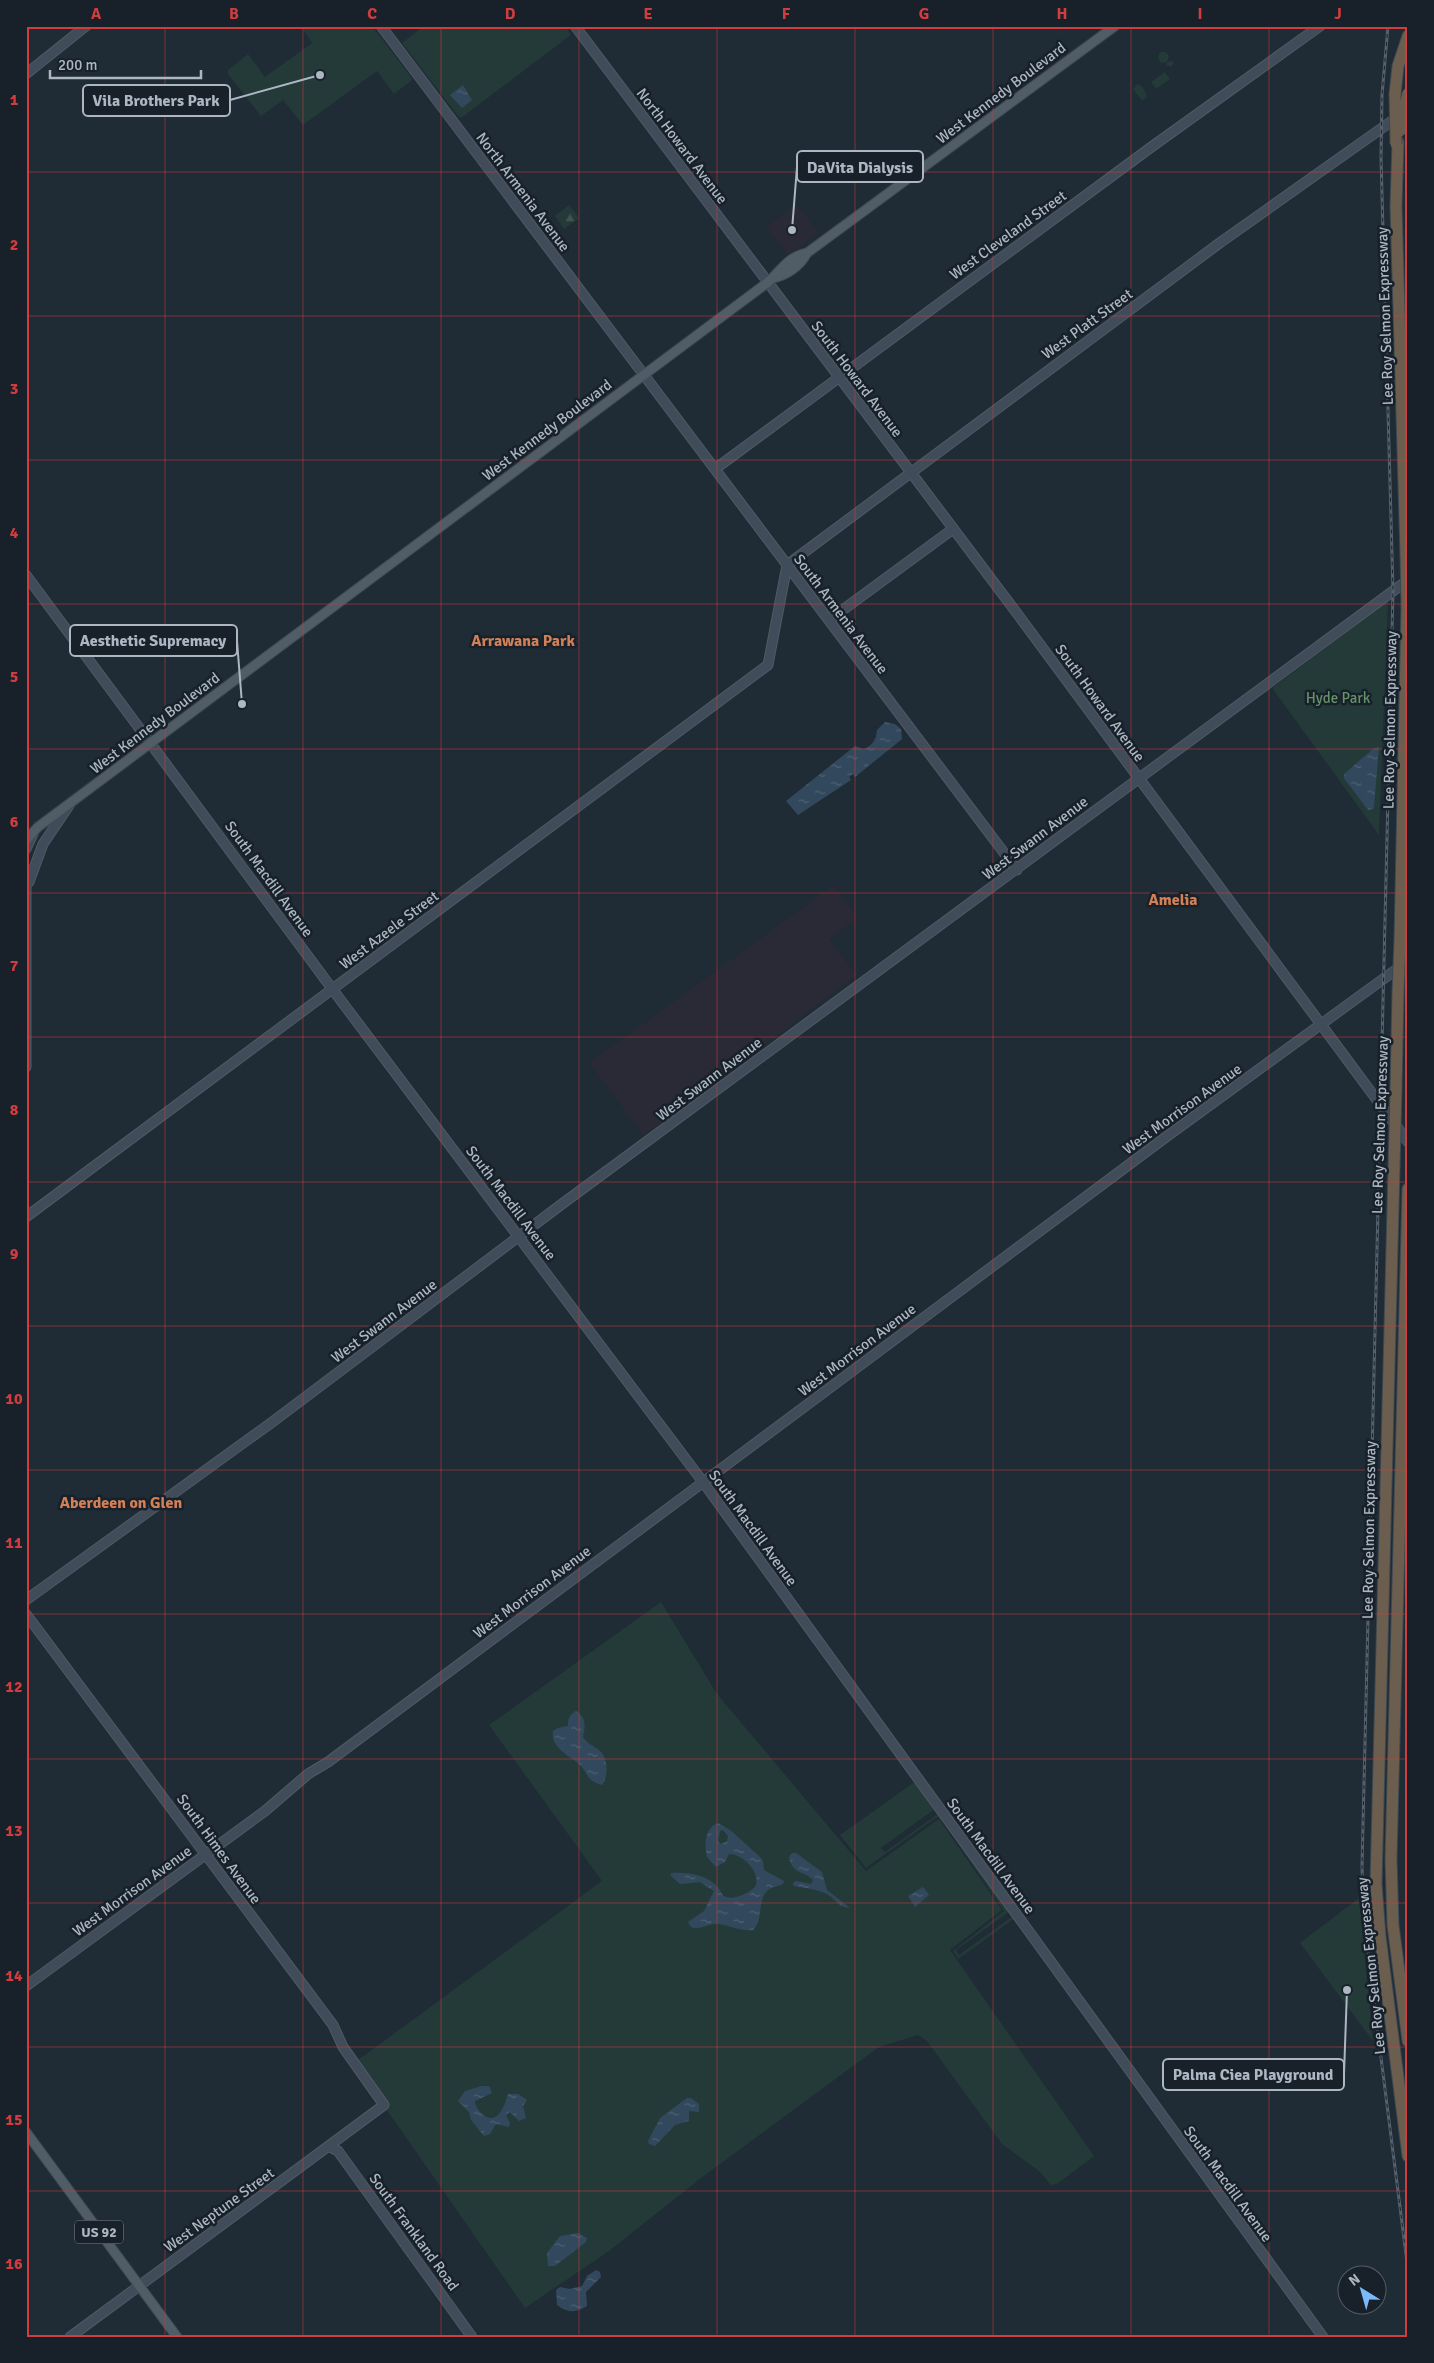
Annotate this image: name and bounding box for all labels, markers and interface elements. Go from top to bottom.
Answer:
text: A [91,4,102,24]
text: B [229,4,239,24]
text: C [367,4,377,24]
text: D [505,4,516,24]
text: E [643,4,653,24]
text: F [782,4,791,24]
text: G [919,4,929,24]
text: H [1057,4,1067,24]
text: I [1197,4,1203,24]
text: J [1334,4,1342,24]
street label: West Kennedy Boulevard [933,38,1069,148]
scale bar [50,48,201,80]
text: 200 m [58,56,98,74]
callout: Vila Brothers Park [83,85,230,116]
street label: North Howard Avenue [633,85,731,207]
text: 1 [10,90,19,110]
text: Vila Brothers Park [92,91,220,111]
street label: North Armenia Avenue [472,129,574,255]
callout: DaVita Dialysis [797,151,923,182]
text: DaVita Dialysis [807,158,913,178]
street label: West Cleveland Street [946,187,1070,283]
street label: Lee Roy Selmon Expressway [1373,227,1397,405]
text: 2 [10,235,18,255]
street label: West Platt Street [1038,285,1136,363]
street label: South Howard Avenue [807,317,907,441]
street label: West Kennedy Boulevard [479,375,615,485]
text: 3 [10,379,18,399]
text: 4 [10,523,19,543]
street label: South Armenia Avenue [790,551,892,677]
callout: Aesthetic Supremacy [70,625,237,656]
text: Aesthetic Supremacy [80,631,226,651]
district label: Arrawana Park [471,631,575,651]
street label: Lee Roy Selmon Expressway [1379,631,1401,809]
street label: South Howard Avenue [1051,641,1149,765]
text: 5 [10,667,18,687]
street label: West Kennedy Boulevard [87,668,223,778]
park label: Hyde Park [1306,689,1371,707]
street label: West Swann Avenue [979,792,1091,884]
text: 6 [10,812,19,832]
street label: South Macdill Avenue [221,818,317,940]
street label: West Azeele Street [336,887,442,973]
district label: Amelia [1149,890,1197,910]
text: 7 [10,956,19,976]
street label: West Swann Avenue [653,1033,765,1125]
street label: Lee Roy Selmon Expressway [1368,1036,1392,1214]
street label: West Morrison Avenue [1119,1060,1245,1158]
text: 8 [10,1100,19,1120]
street label: South Macdill Avenue [462,1142,560,1264]
text: 9 [10,1244,19,1264]
street label: West Swann Avenue [328,1275,440,1367]
street label: West Morrison Avenue [795,1300,919,1400]
text: 10 [5,1389,23,1409]
street label: Lee Roy Selmon Expressway [1358,1441,1380,1619]
street label: South Macdill Avenue [705,1467,801,1589]
district label: Aberdeen on Glen [60,1493,182,1513]
text: 11 [5,1533,23,1553]
street label: West Morrison Avenue [470,1542,594,1642]
text: 12 [5,1677,23,1697]
street label: South Himes Avenue [173,1791,265,1907]
street label: South Macdill Avenue [943,1795,1039,1917]
text: 13 [5,1821,23,1841]
street label: West Morrison Avenue [69,1842,195,1940]
street label: Lee Roy Selmon Expressway [1353,1876,1389,2056]
text: 14 [5,1966,23,1986]
callout: Palma Ciea Playground [1163,2059,1344,2090]
text: Palma Ciea Playground [1173,2065,1334,2085]
text: 15 [5,2110,23,2130]
street label: South Macdill Avenue [1180,2123,1276,2245]
street label: West Neptune Street [160,2164,278,2256]
street label: South Frankland Road [365,2170,463,2294]
road number: US 92 [75,2220,123,2244]
text: 16 [5,2254,23,2274]
north arrow [1336,2266,1386,2316]
text: N [1345,2270,1363,2290]

